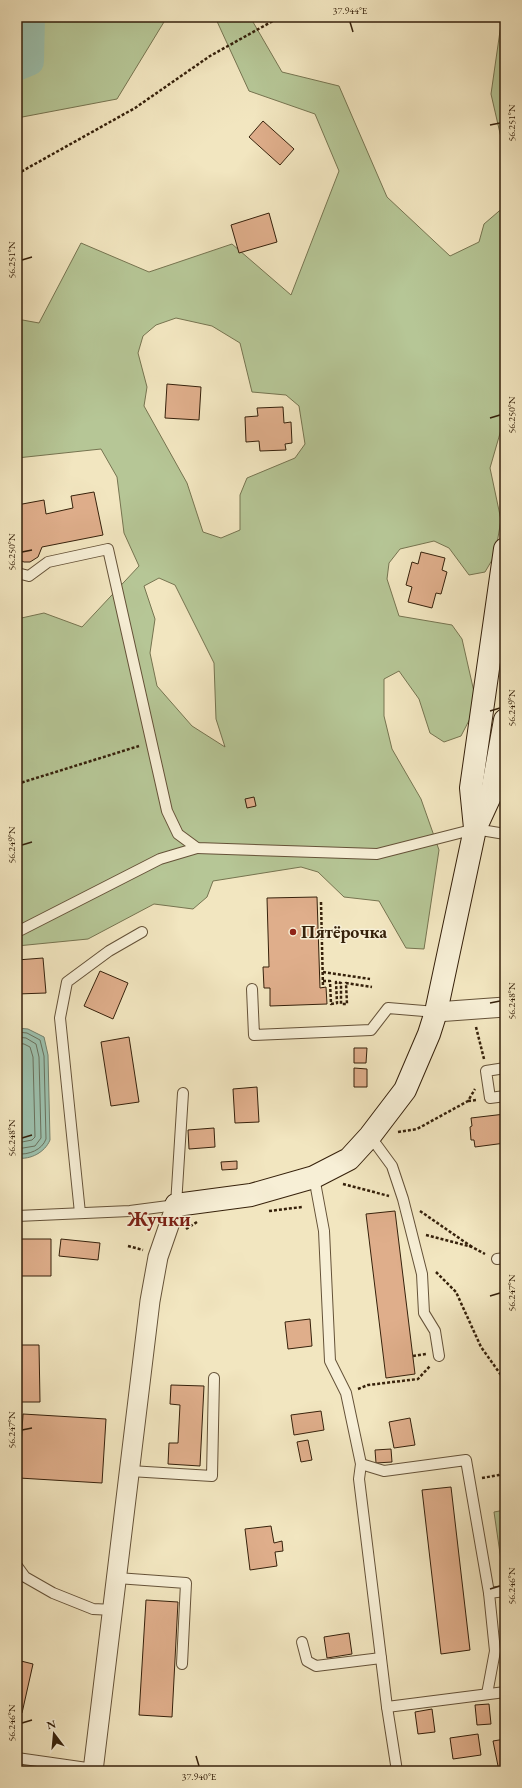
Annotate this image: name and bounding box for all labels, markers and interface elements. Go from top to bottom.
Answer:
text: 37.944°E [333,4,368,17]
text: 56.251°N [505,104,518,142]
text: 56.251°N [5,241,18,279]
text: 56.250°N [505,396,518,434]
text: 56.250°N [5,533,18,571]
text: 56.249°N [505,689,518,727]
text: 56.249°N [5,826,18,864]
place label: Пятёрочка [301,920,387,943]
marker: Пятёрочка [288,927,298,937]
text: 56.248°N [505,982,518,1020]
text: 56.248°N [5,1119,18,1157]
district label: Жучки [126,1206,191,1232]
text: 56.247°N [505,1274,518,1312]
text: 56.247°N [5,1411,18,1449]
text: 56.246°N [505,1567,518,1605]
text: 56.246°N [5,1704,18,1742]
north arrow [34,1714,74,1754]
text: N [45,1716,58,1732]
text: 37.940°E [182,1770,217,1783]

